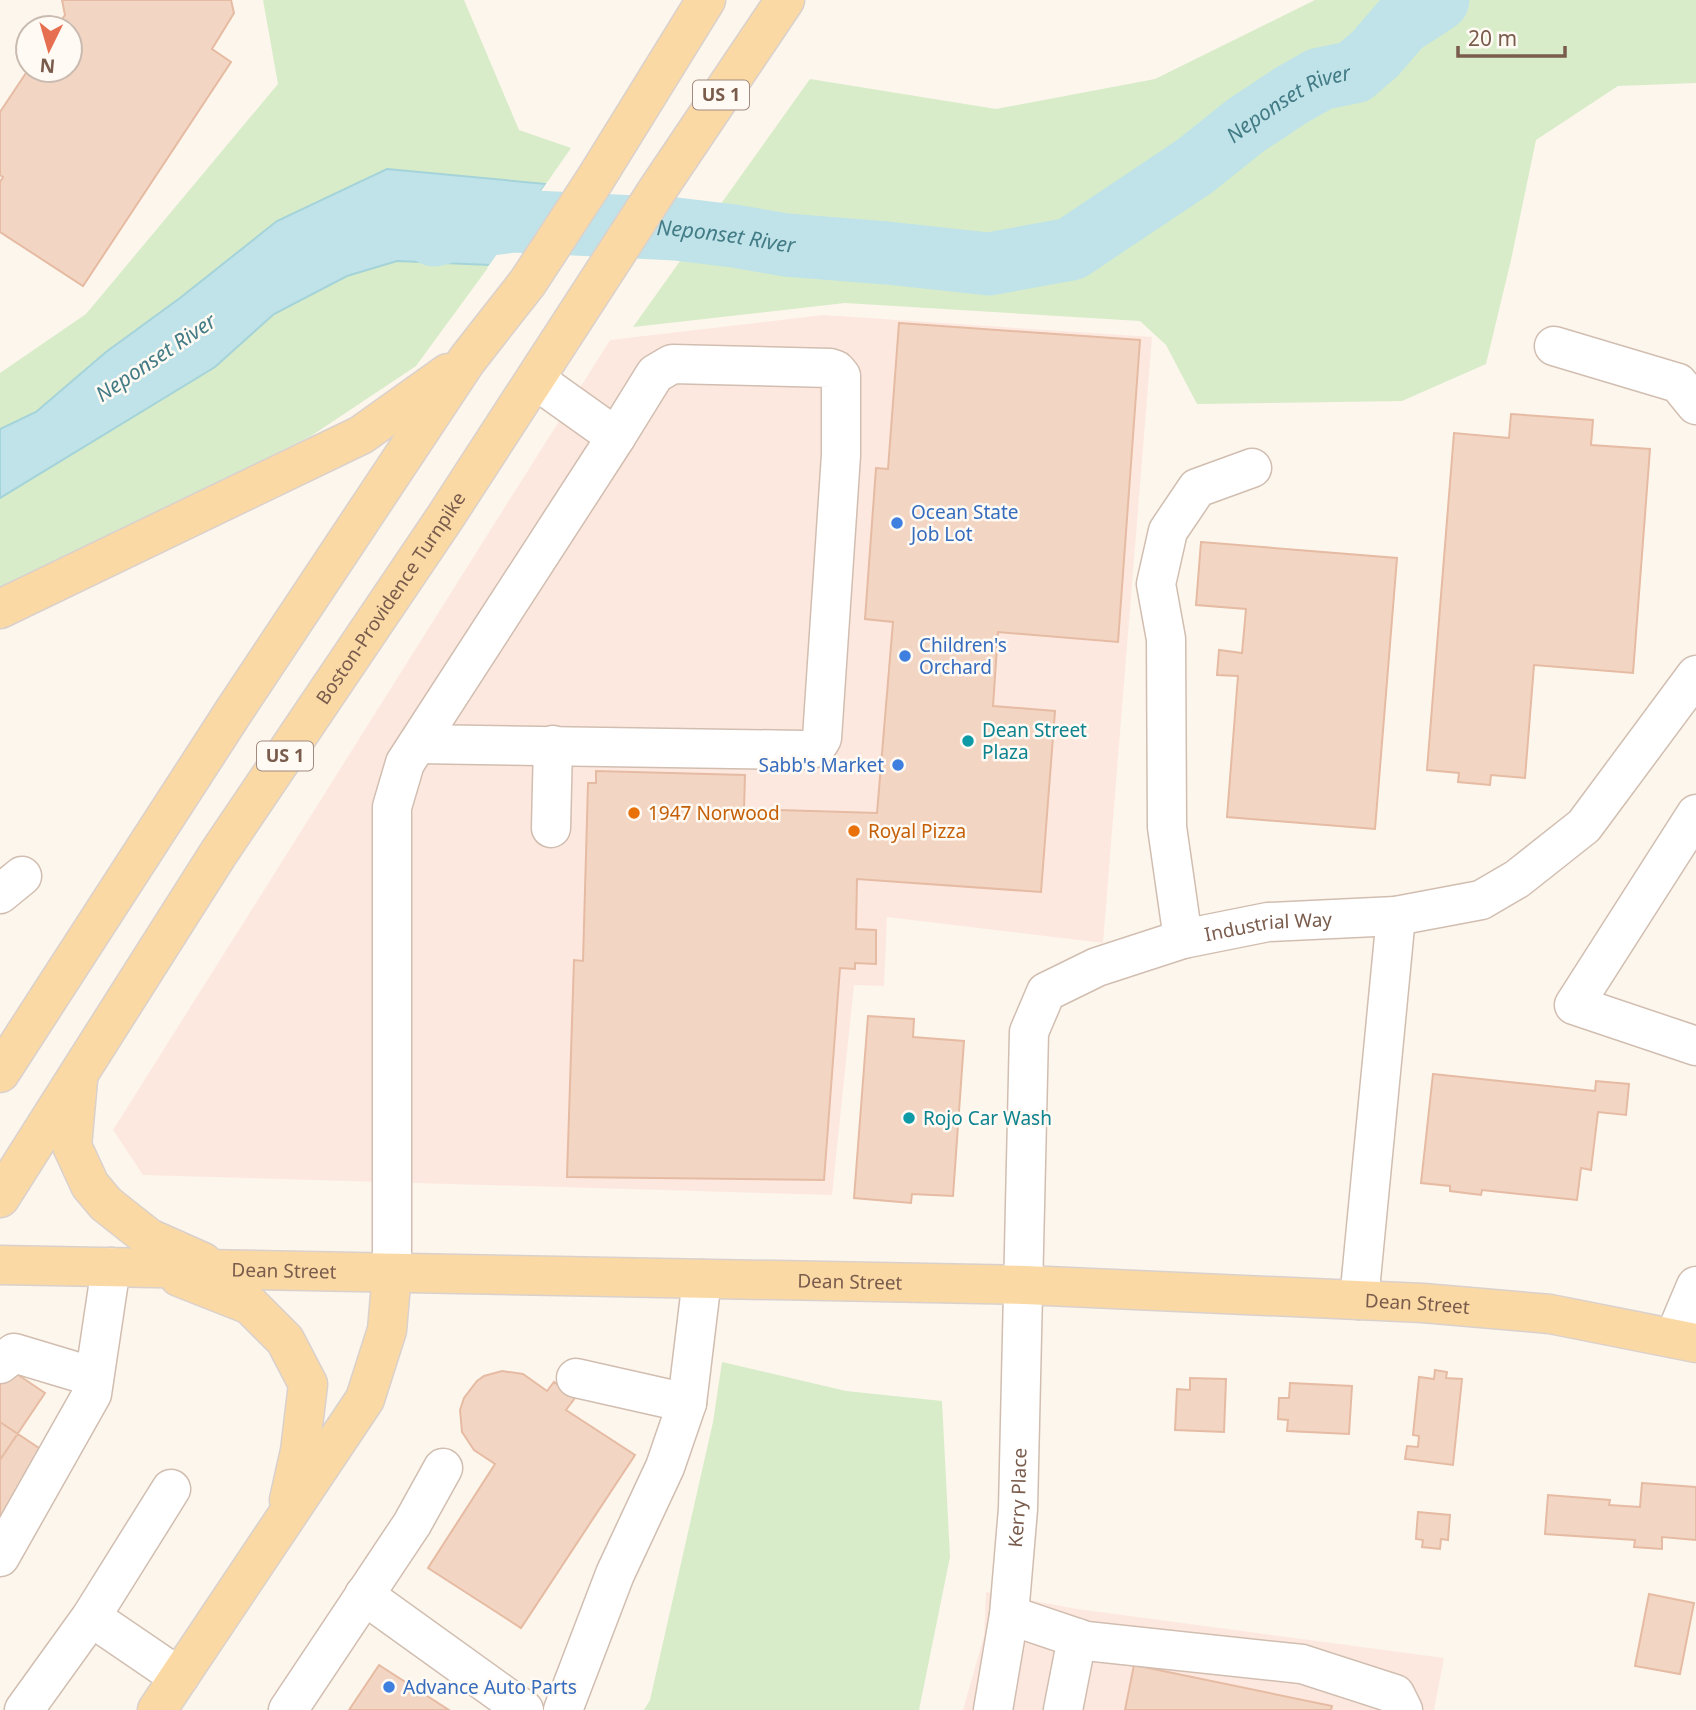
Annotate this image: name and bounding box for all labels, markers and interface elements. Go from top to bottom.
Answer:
north arrow [14,14,84,84]
scale bar [1458,14,1565,58]
text: 20 m [1468,24,1517,52]
text: N [39,52,56,80]
water label: Neponset River [1220,58,1355,149]
road number: US 1 [693,80,749,110]
water label: Neponset River [656,213,798,259]
water label: Neponset River [90,306,222,408]
street label: Boston-Providence Turnpike [310,487,471,709]
place label: Ocean State Job Lot [909,499,1019,547]
marker: Ocean State Job Lot [889,515,905,531]
place label: Children's Orchard [919,632,1007,680]
marker: Children's Orchard [897,648,913,664]
place label: Dean Street Plaza [982,717,1087,765]
marker: Dean Street Plaza [960,733,976,749]
road number: US 1 [257,742,313,770]
place label: Sabb's Market [759,752,884,778]
marker: Sabb's Market [890,757,906,773]
place label: 1947 Norwood [648,800,780,826]
marker: 1947 Norwood [626,805,642,821]
place label: Royal Pizza [868,818,966,844]
marker: Royal Pizza [846,823,862,839]
street label: Industrial Way [1202,906,1333,947]
place label: Rojo Car Wash [923,1105,1052,1131]
marker: Rojo Car Wash [901,1110,917,1126]
street label: Dean Street [231,1257,337,1285]
street label: Dean Street [797,1268,903,1296]
street label: Dean Street [1364,1287,1471,1320]
street label: Kerry Place [1002,1448,1032,1549]
place label: Advance Auto Parts [403,1674,577,1700]
marker: Advance Auto Parts [381,1679,397,1695]

